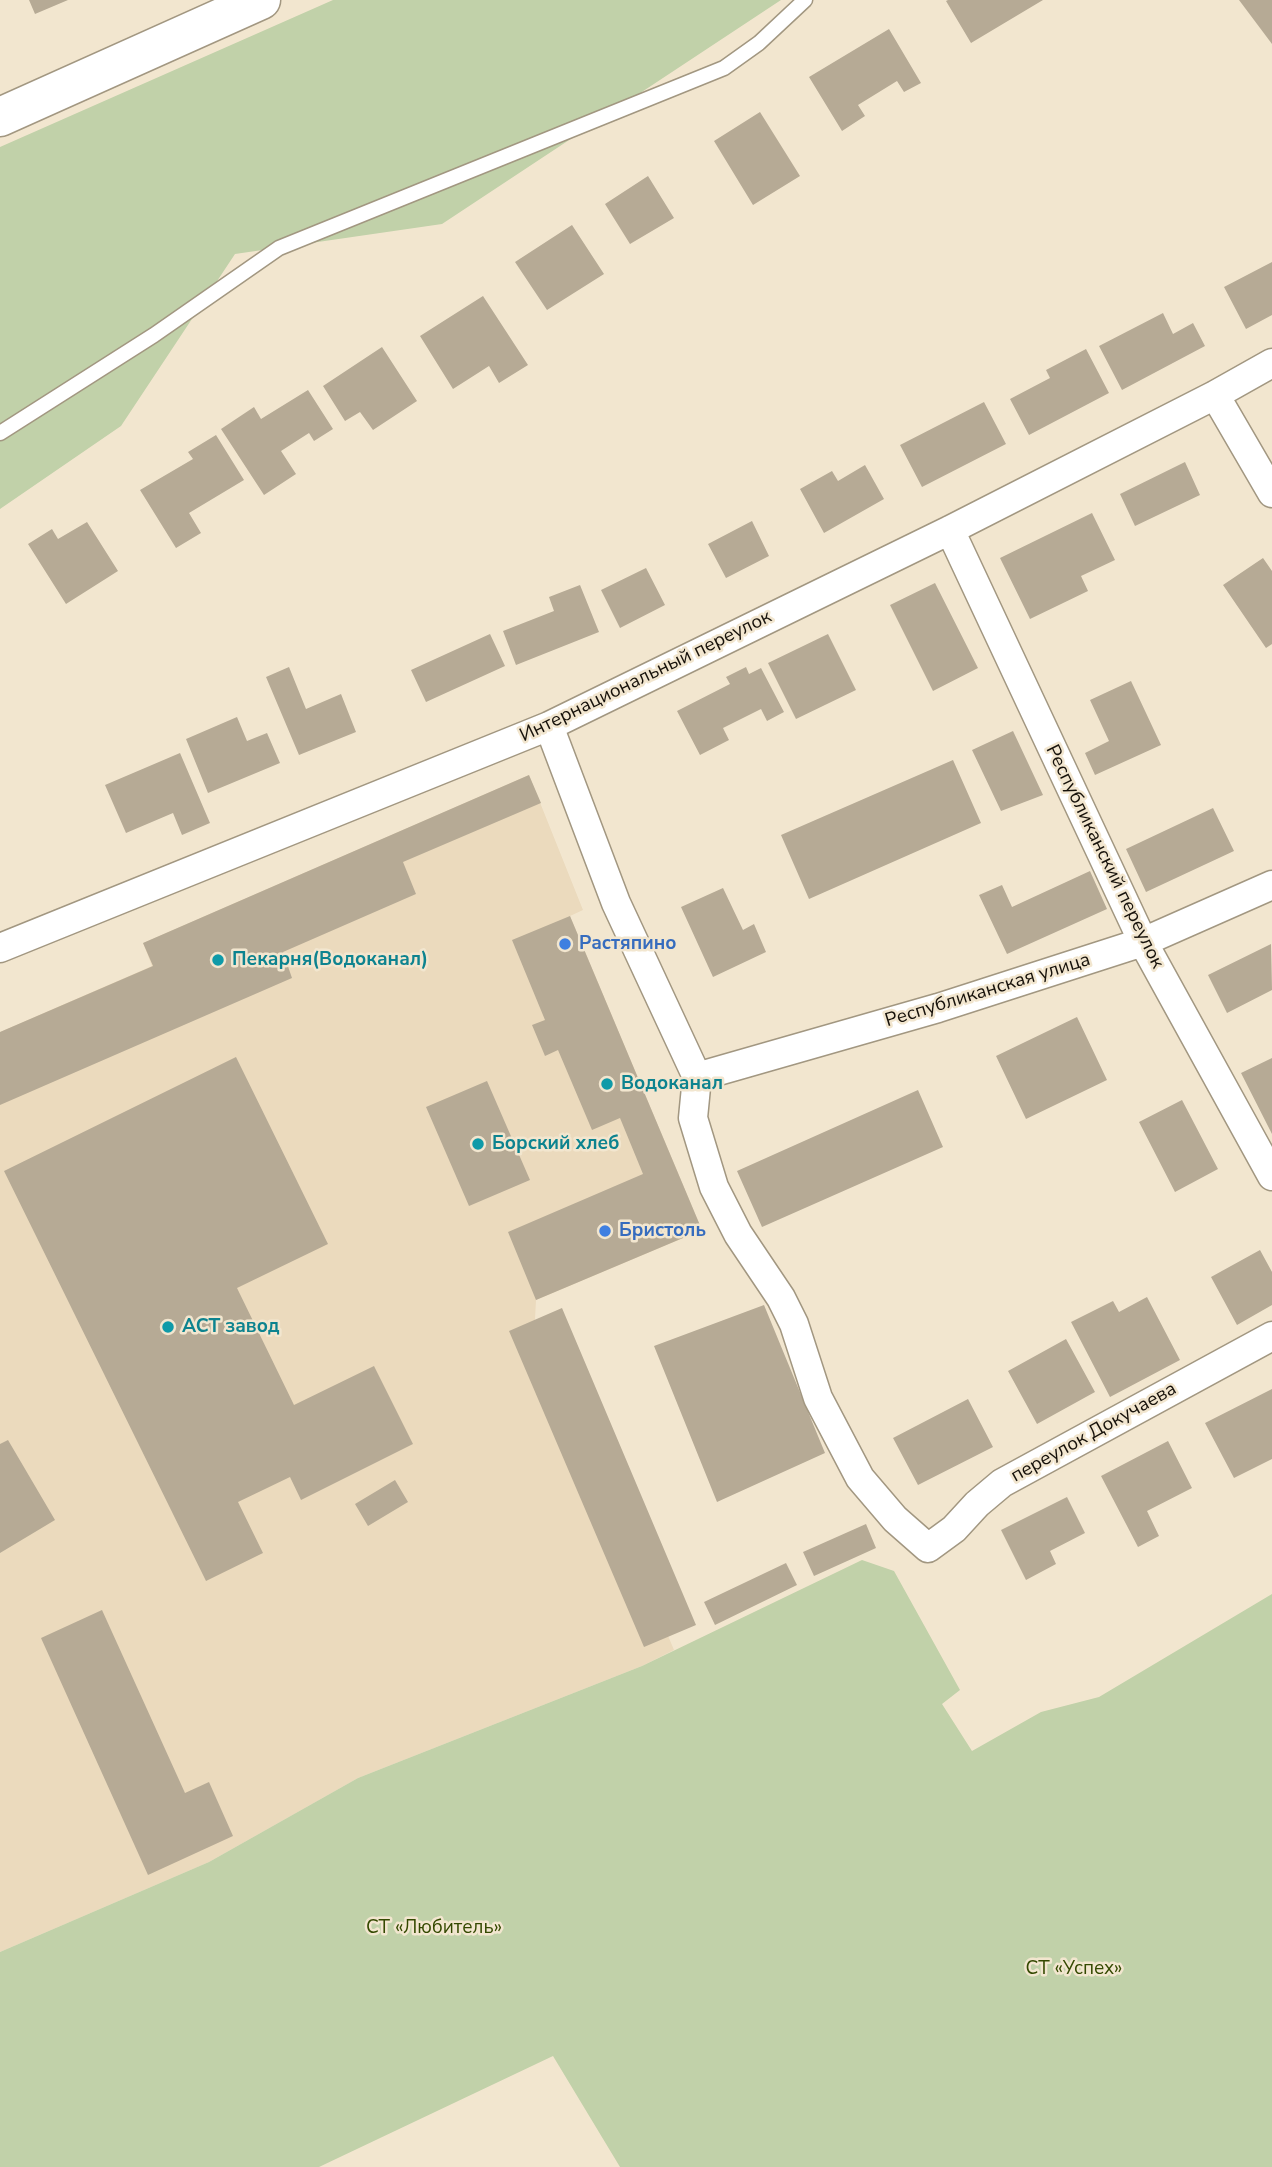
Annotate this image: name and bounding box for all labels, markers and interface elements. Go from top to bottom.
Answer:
street label: Интернациональный переулок [516,606,776,748]
street label: Республиканский переулок [1040,741,1168,973]
place label: Растяпино [579,933,676,955]
marker: Растяпино [557,936,573,952]
place label: Пекарня(Водоканал) [232,949,428,971]
street label: Республиканская улица [883,949,1093,1033]
marker: Пекарня(Водоканал) [210,952,226,968]
place label: Водоканал [621,1073,723,1095]
marker: Водоканал [599,1076,615,1092]
place label: Борский хлеб [492,1133,619,1155]
marker: Борский хлеб [470,1136,486,1152]
place label: Бристоль [619,1220,706,1242]
marker: Бристоль [597,1223,613,1239]
place label: АСТ завод [182,1316,280,1338]
marker: АСТ завод [160,1319,176,1335]
street label: переулок Докучаева [1007,1378,1181,1488]
park label: СТ «Любитель» [366,1917,502,1939]
park label: СТ «Успех» [1026,1958,1122,1980]

